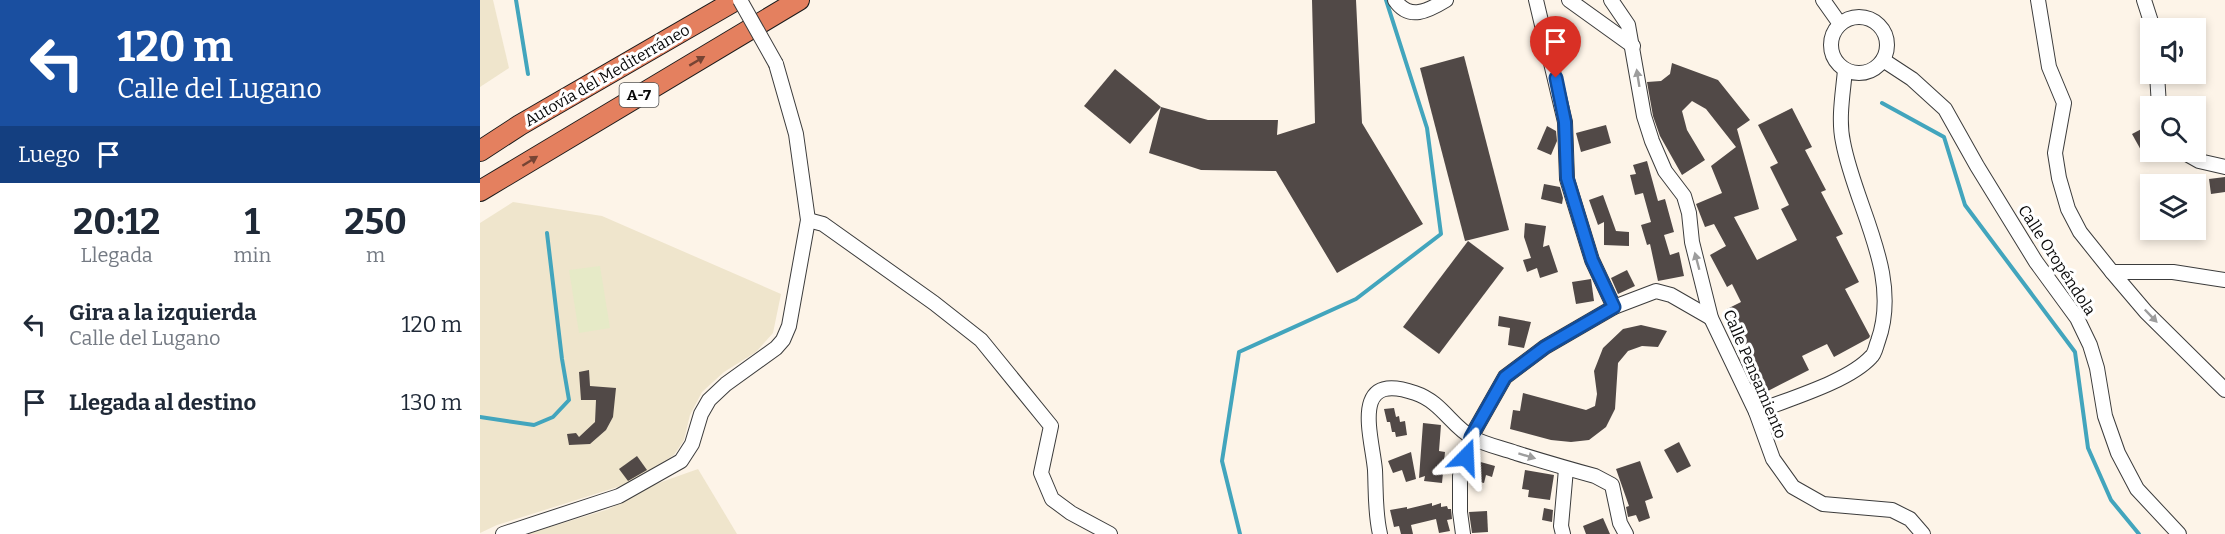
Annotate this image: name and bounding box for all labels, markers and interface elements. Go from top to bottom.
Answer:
pin [1530,16,1581,78]
map controls [2140,18,2206,240]
button: sound [2140,18,2206,84]
street label: Autovía del Mediterráneo [521,20,693,130]
text: 120 m [117,22,233,72]
icon: left [18,24,96,102]
icon: arrive [1539,25,1572,58]
one-way arrow [689,55,705,66]
one-way arrow [1633,69,1642,88]
text: Calle del Lugano [117,73,322,105]
road number: A-7 [620,83,658,107]
button: search [2140,96,2206,162]
icon: arrive [92,138,125,171]
text: Luego [18,141,80,168]
one-way arrow [522,155,538,166]
button: layers [2140,174,2206,240]
text: 20:12 [73,200,160,244]
text: 1 [244,200,260,244]
text: 250 [344,200,407,244]
street label: Calle Oropéndola [2014,201,2100,319]
text: Llegada [81,243,153,267]
text: min [233,243,271,267]
text: m [366,243,385,267]
one-way arrow [1692,252,1701,270]
text: Gira a la izquierda [69,299,257,326]
street label: Calle Pensamiento [1719,307,1791,441]
icon: left [18,308,51,341]
one-way arrow [2143,308,2157,322]
text: 120 m [402,311,462,338]
text: Calle del Lugano [69,326,221,350]
icon: arrive [18,386,51,419]
text: Llegada al destino [69,389,256,416]
text: 130 m [401,389,462,416]
position arrow [1434,425,1498,489]
one-way arrow [1518,452,1536,461]

